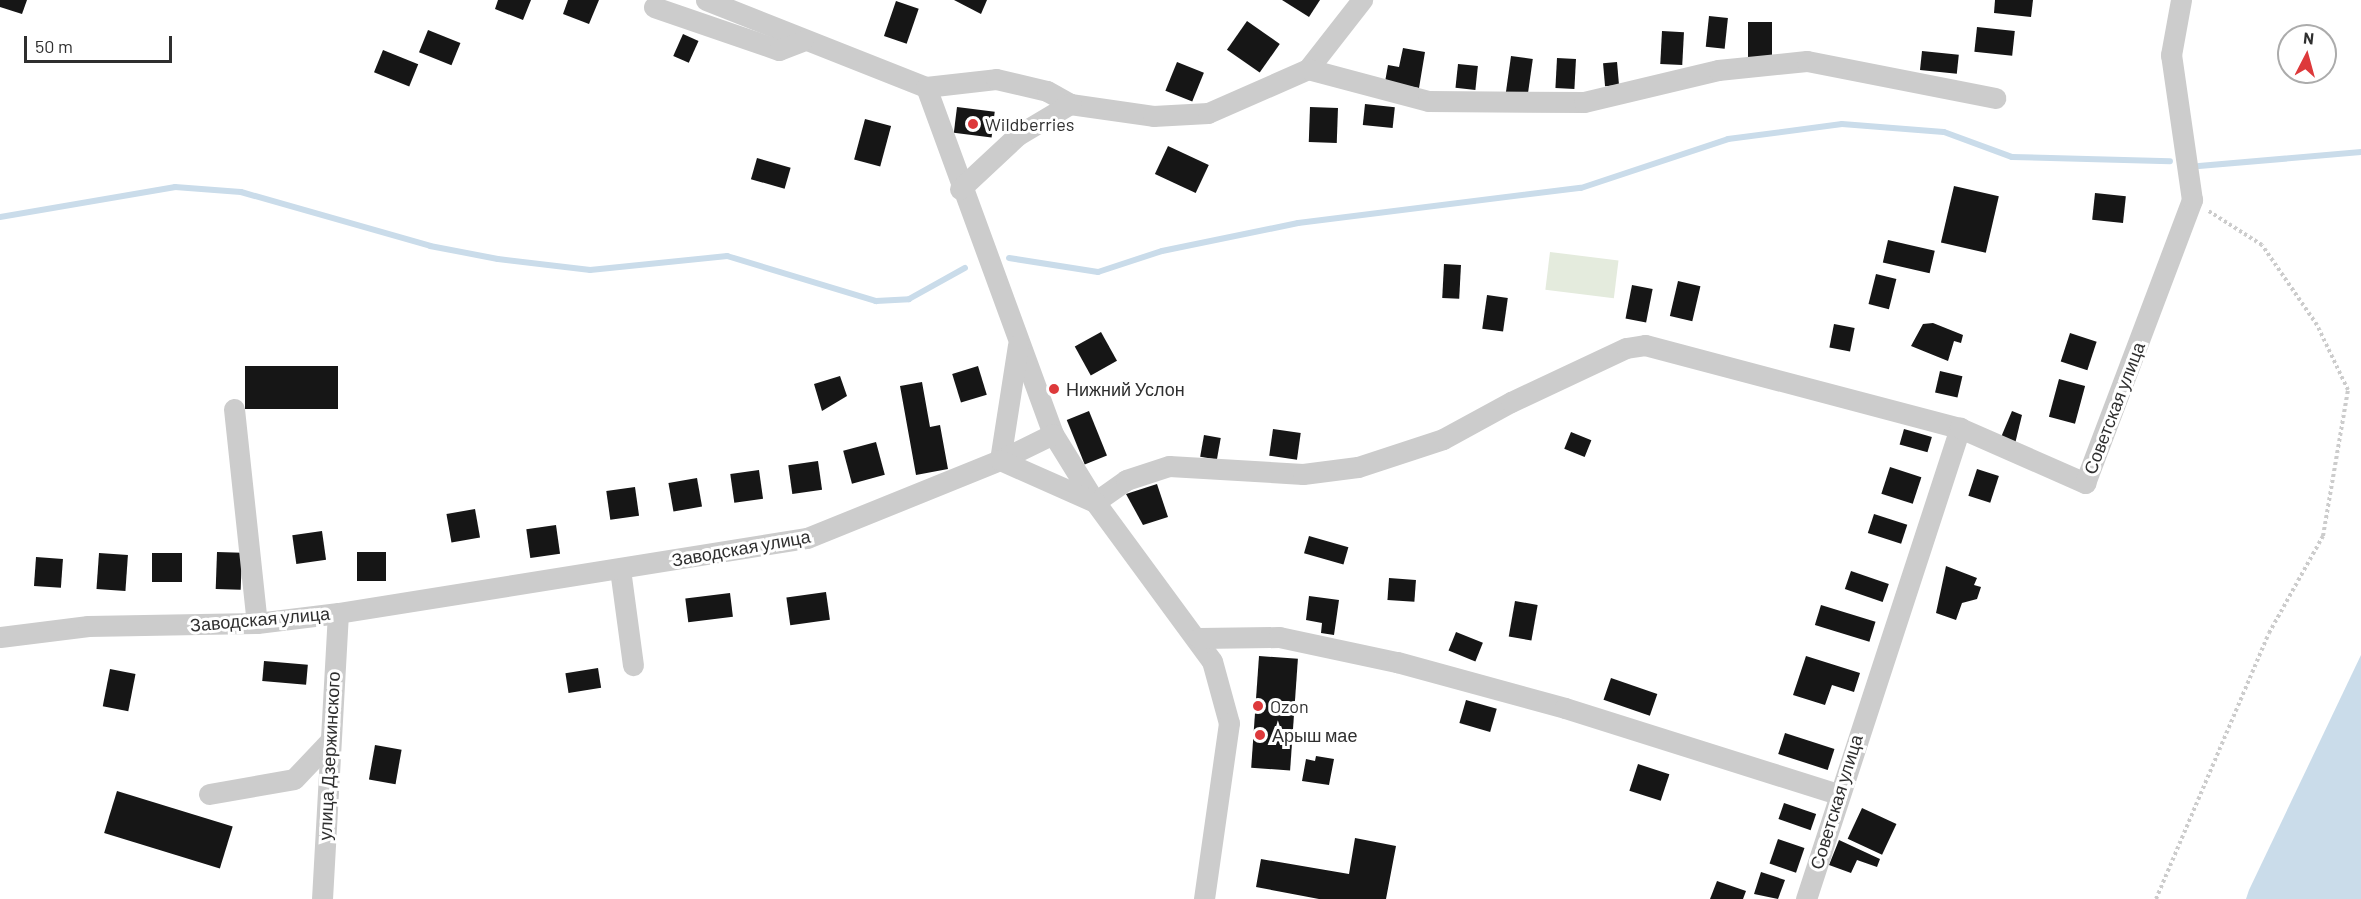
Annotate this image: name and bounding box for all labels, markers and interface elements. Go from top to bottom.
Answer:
scale bar [27,24,176,62]
north arrow [2277,24,2337,84]
text: N [2302,28,2315,48]
text: 50 m [35,35,73,57]
place label: Wildberries [985,113,1074,135]
marker: Wildberries [966,117,980,131]
street label: Советская улица [2079,339,2149,477]
place label: Нижний Услон [1066,378,1185,400]
marker: Нижний Услон [1047,382,1061,396]
street label: Заводская улица [670,525,812,571]
street label: Заводская улица [189,602,331,636]
street label: улица Дзержинского [314,671,344,841]
place label: Ozon [1270,695,1309,717]
marker: Ozon [1251,699,1265,713]
place label: Арыш мае [1272,724,1357,746]
marker: Арыш мае [1253,728,1267,742]
street label: Советская улица [1805,732,1867,872]

